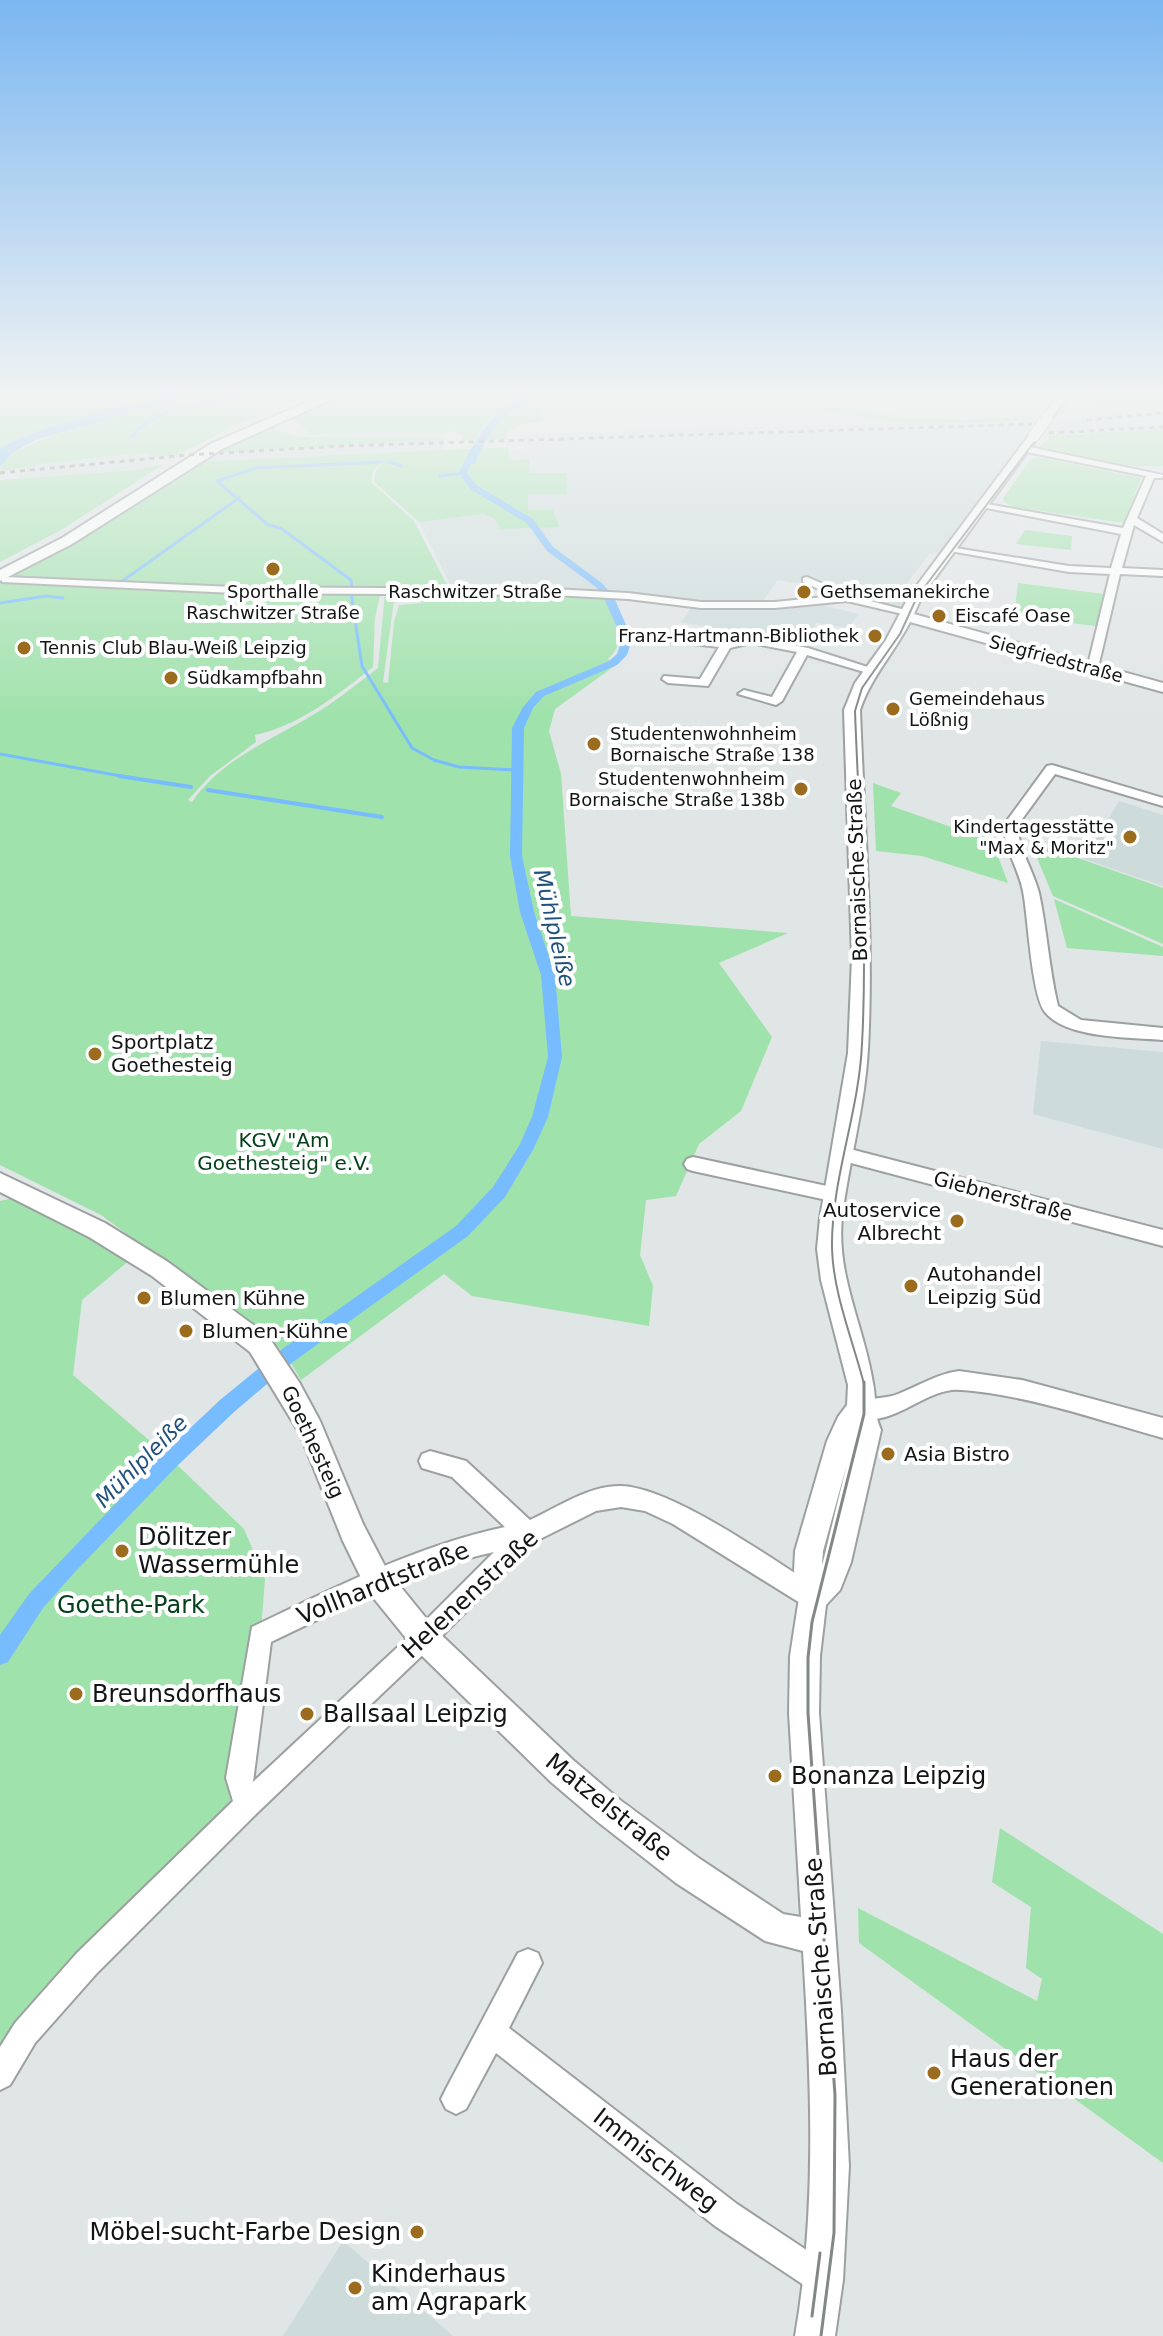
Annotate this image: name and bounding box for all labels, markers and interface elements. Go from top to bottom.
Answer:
marker: Sporthalle Raschwitzer Straße [264,560,282,578]
place label: Sporthalle Raschwitzer Straße [186,581,360,623]
street label: Raschwitzer Straße [388,581,562,602]
place label: Gethsemanekirche [820,581,990,602]
marker: Gethsemanekirche [795,583,813,601]
place label: Eiscafé Oase [955,605,1070,626]
marker: Eiscafé Oase [930,607,948,625]
place label: Franz-Hartmann-Bibliothek [618,625,860,646]
marker: Franz-Hartmann-Bibliothek [866,627,884,645]
street label: Siegfriedstraße [987,631,1125,686]
place label: Tennis Club Blau-Weiß Leipzig [39,637,307,658]
marker: Tennis Club Blau-Weiß Leipzig [15,639,33,657]
place label: Südkampfbahn [187,667,323,688]
marker: Südkampfbahn [162,669,180,687]
place label: Gemeindehaus Lößnig [909,688,1045,730]
marker: Gemeindehaus Lößnig [884,700,902,718]
place label: Studentenwohnheim Bornaische Straße 138 [610,723,815,765]
marker: Studentenwohnheim Bornaische Straße 138 [585,735,603,753]
place label: Studentenwohnheim Bornaische Straße 138b [569,768,785,810]
street label: Bornaische Straße [842,778,872,962]
marker: Studentenwohnheim Bornaische Straße 138b [792,780,810,798]
place label: Kindertagesstätte "Max & Moritz" [953,816,1114,858]
marker: Kindertagesstätte "Max & Moritz" [1121,828,1139,846]
water label: Mühlpleiße [529,867,580,989]
place label: Sportplatz Goethesteig [111,1030,233,1077]
marker: Sportplatz Goethesteig [86,1045,104,1063]
park label: KGV "Am Goethesteig" e.V. [197,1128,371,1175]
street label: Giebnerstraße [931,1166,1075,1226]
place label: Autoservice Albrecht [823,1198,941,1245]
marker: Autoservice Albrecht [948,1212,966,1230]
place label: Autohandel Leipzig Süd [927,1262,1042,1309]
marker: Autohandel Leipzig Süd [902,1277,920,1295]
place label: Blumen Kühne [160,1286,305,1310]
marker: Blumen Kühne [135,1289,153,1307]
place label: Blumen-Kühne [202,1319,348,1343]
marker: Blumen-Kühne [177,1322,195,1340]
street label: Goethesteig [276,1382,350,1502]
water label: Mühlpleiße [90,1410,193,1513]
place label: Asia Bistro [904,1442,1010,1466]
marker: Asia Bistro [879,1445,897,1463]
place label: Dölitzer Wassermühle [138,1523,299,1579]
street label: Helenenstraße [396,1524,544,1664]
street label: Vollhardtstraße [293,1536,473,1630]
marker: Dölitzer Wassermühle [113,1542,131,1560]
park label: Goethe-Park [57,1591,205,1619]
place label: Breunsdorfhaus [92,1680,281,1708]
marker: Breunsdorfhaus [67,1685,85,1703]
place label: Ballsaal Leipzig [323,1700,508,1728]
marker: Ballsaal Leipzig [298,1705,316,1723]
street label: Matzelstraße [540,1747,678,1867]
place label: Bonanza Leipzig [791,1762,986,1790]
marker: Bonanza Leipzig [766,1767,784,1785]
street label: Bornaische Straße [799,1856,843,2078]
place label: Haus der Generationen [950,2045,1114,2101]
marker: Haus der Generationen [925,2064,943,2082]
street label: Immischweg [588,2102,724,2218]
place label: Möbel-sucht-Farbe Design [89,2218,401,2246]
marker: Möbel-sucht-Farbe Design [408,2223,426,2241]
place label: Kinderhaus am Agrapark [371,2260,527,2316]
marker: Kinderhaus am Agrapark [346,2279,364,2297]

